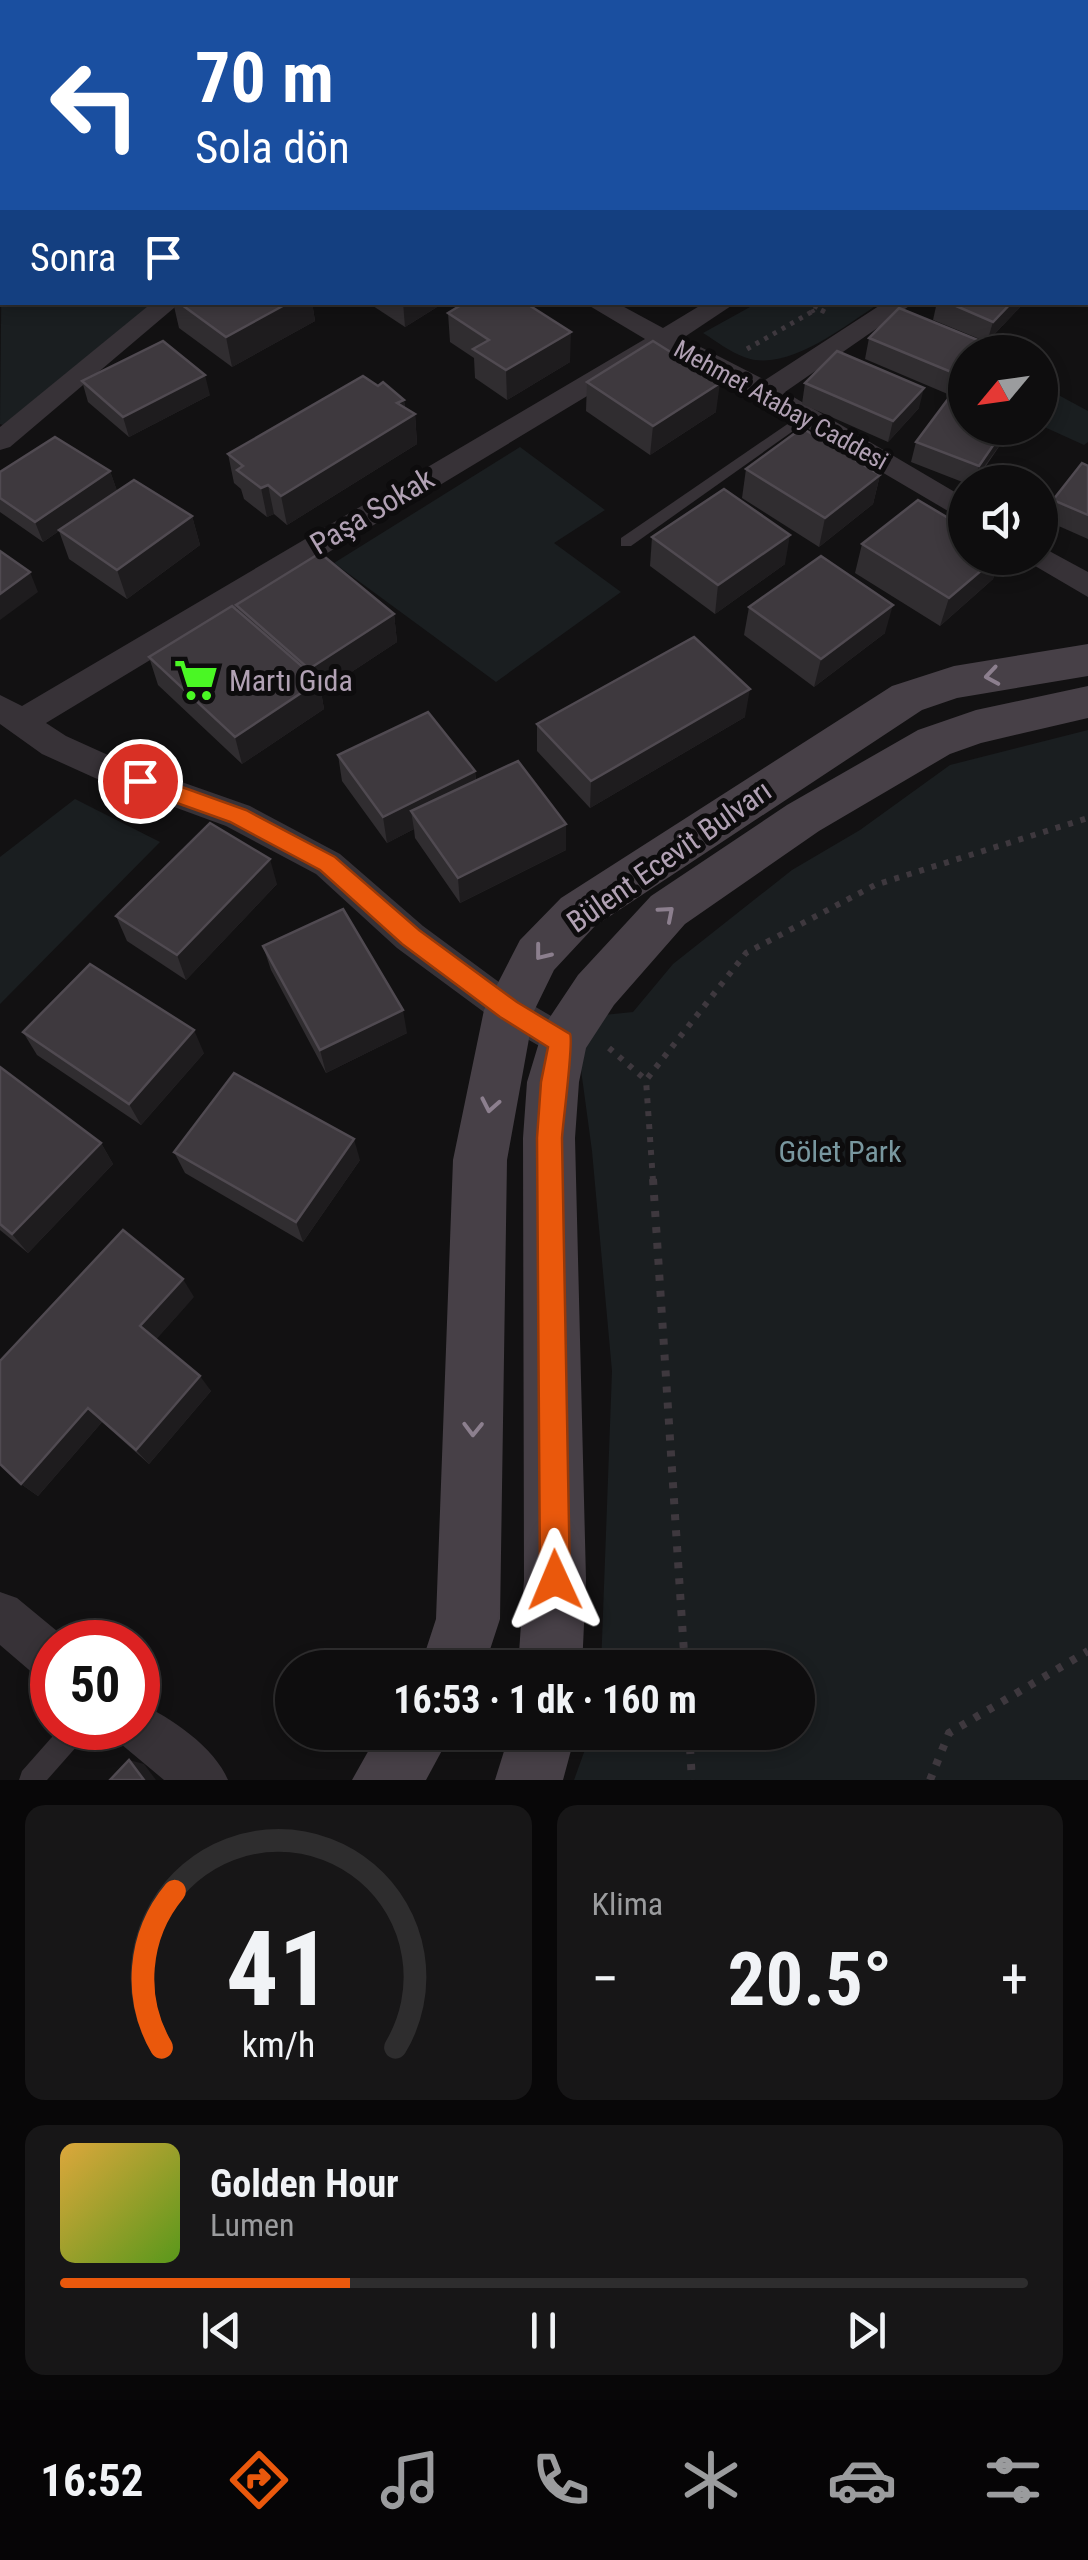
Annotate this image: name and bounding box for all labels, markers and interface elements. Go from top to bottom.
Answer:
text: 70 m [195,37,334,119]
icon: left [30,40,160,170]
text: Sola dön [195,121,350,174]
icon: arrive [136,230,191,285]
text: Sonra [30,236,116,280]
street label: Mehmet Atabay Caddesi [669,334,893,476]
north arrow [948,335,1058,445]
map controls [948,335,1058,575]
street label: Paşa Sokak [304,460,440,561]
button: sound [948,465,1058,575]
supermarket icon: Martı Gıda [172,656,220,704]
place label: Martı Gıda [229,663,353,698]
one-way arrow [984,665,1000,686]
pin [98,739,183,824]
icon: arrive [113,754,168,809]
street label: Bülent Ecevit Bulvarı [560,773,778,939]
one-way arrow [655,906,674,924]
one-way arrow [536,941,553,959]
one-way arrow [481,1097,502,1114]
park label: Gölet Park [779,1134,902,1169]
one-way arrow [462,1422,484,1438]
position arrow [503,1528,607,1632]
speed limit sign: 50 [30,1620,160,1750]
text: 16:53 · 1 dk · 160 m [393,1678,697,1722]
text: Klima [592,1885,663,1923]
text: 41 [226,1909,331,2030]
text: 20.5° [728,1935,892,2023]
text: − [592,1947,619,2011]
text: + [1001,1947,1028,2011]
text: km/h [241,2024,315,2066]
text: Golden Hour [210,2162,399,2206]
text: Lumen [210,2206,295,2244]
icon: previous [194,2303,249,2358]
icon: pause [516,2303,571,2358]
icon: next [839,2303,894,2358]
icon: directions [224,2445,294,2515]
icon: music [375,2445,445,2515]
icon: phone [526,2445,596,2515]
icon: climate [676,2445,746,2515]
icon: car [827,2445,897,2515]
icon: filters [978,2445,1048,2515]
text: 16:52 [40,2454,144,2507]

